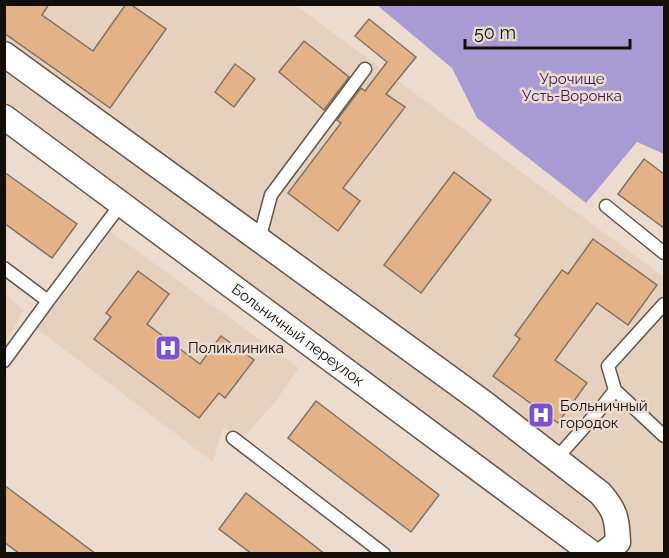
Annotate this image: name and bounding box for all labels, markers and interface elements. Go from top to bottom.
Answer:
scale bar [465,12,630,50]
text: 50 m [474,22,516,43]
park label: Урочище Усть-Воронка [522,70,622,105]
street label: Больничный переулок [228,280,368,390]
hospital icon: Поликлиника [153,333,183,363]
place label: Поликлиника [188,339,284,357]
place label: Больничный городок [560,397,648,432]
hospital icon: Больничный городок [526,400,556,430]

